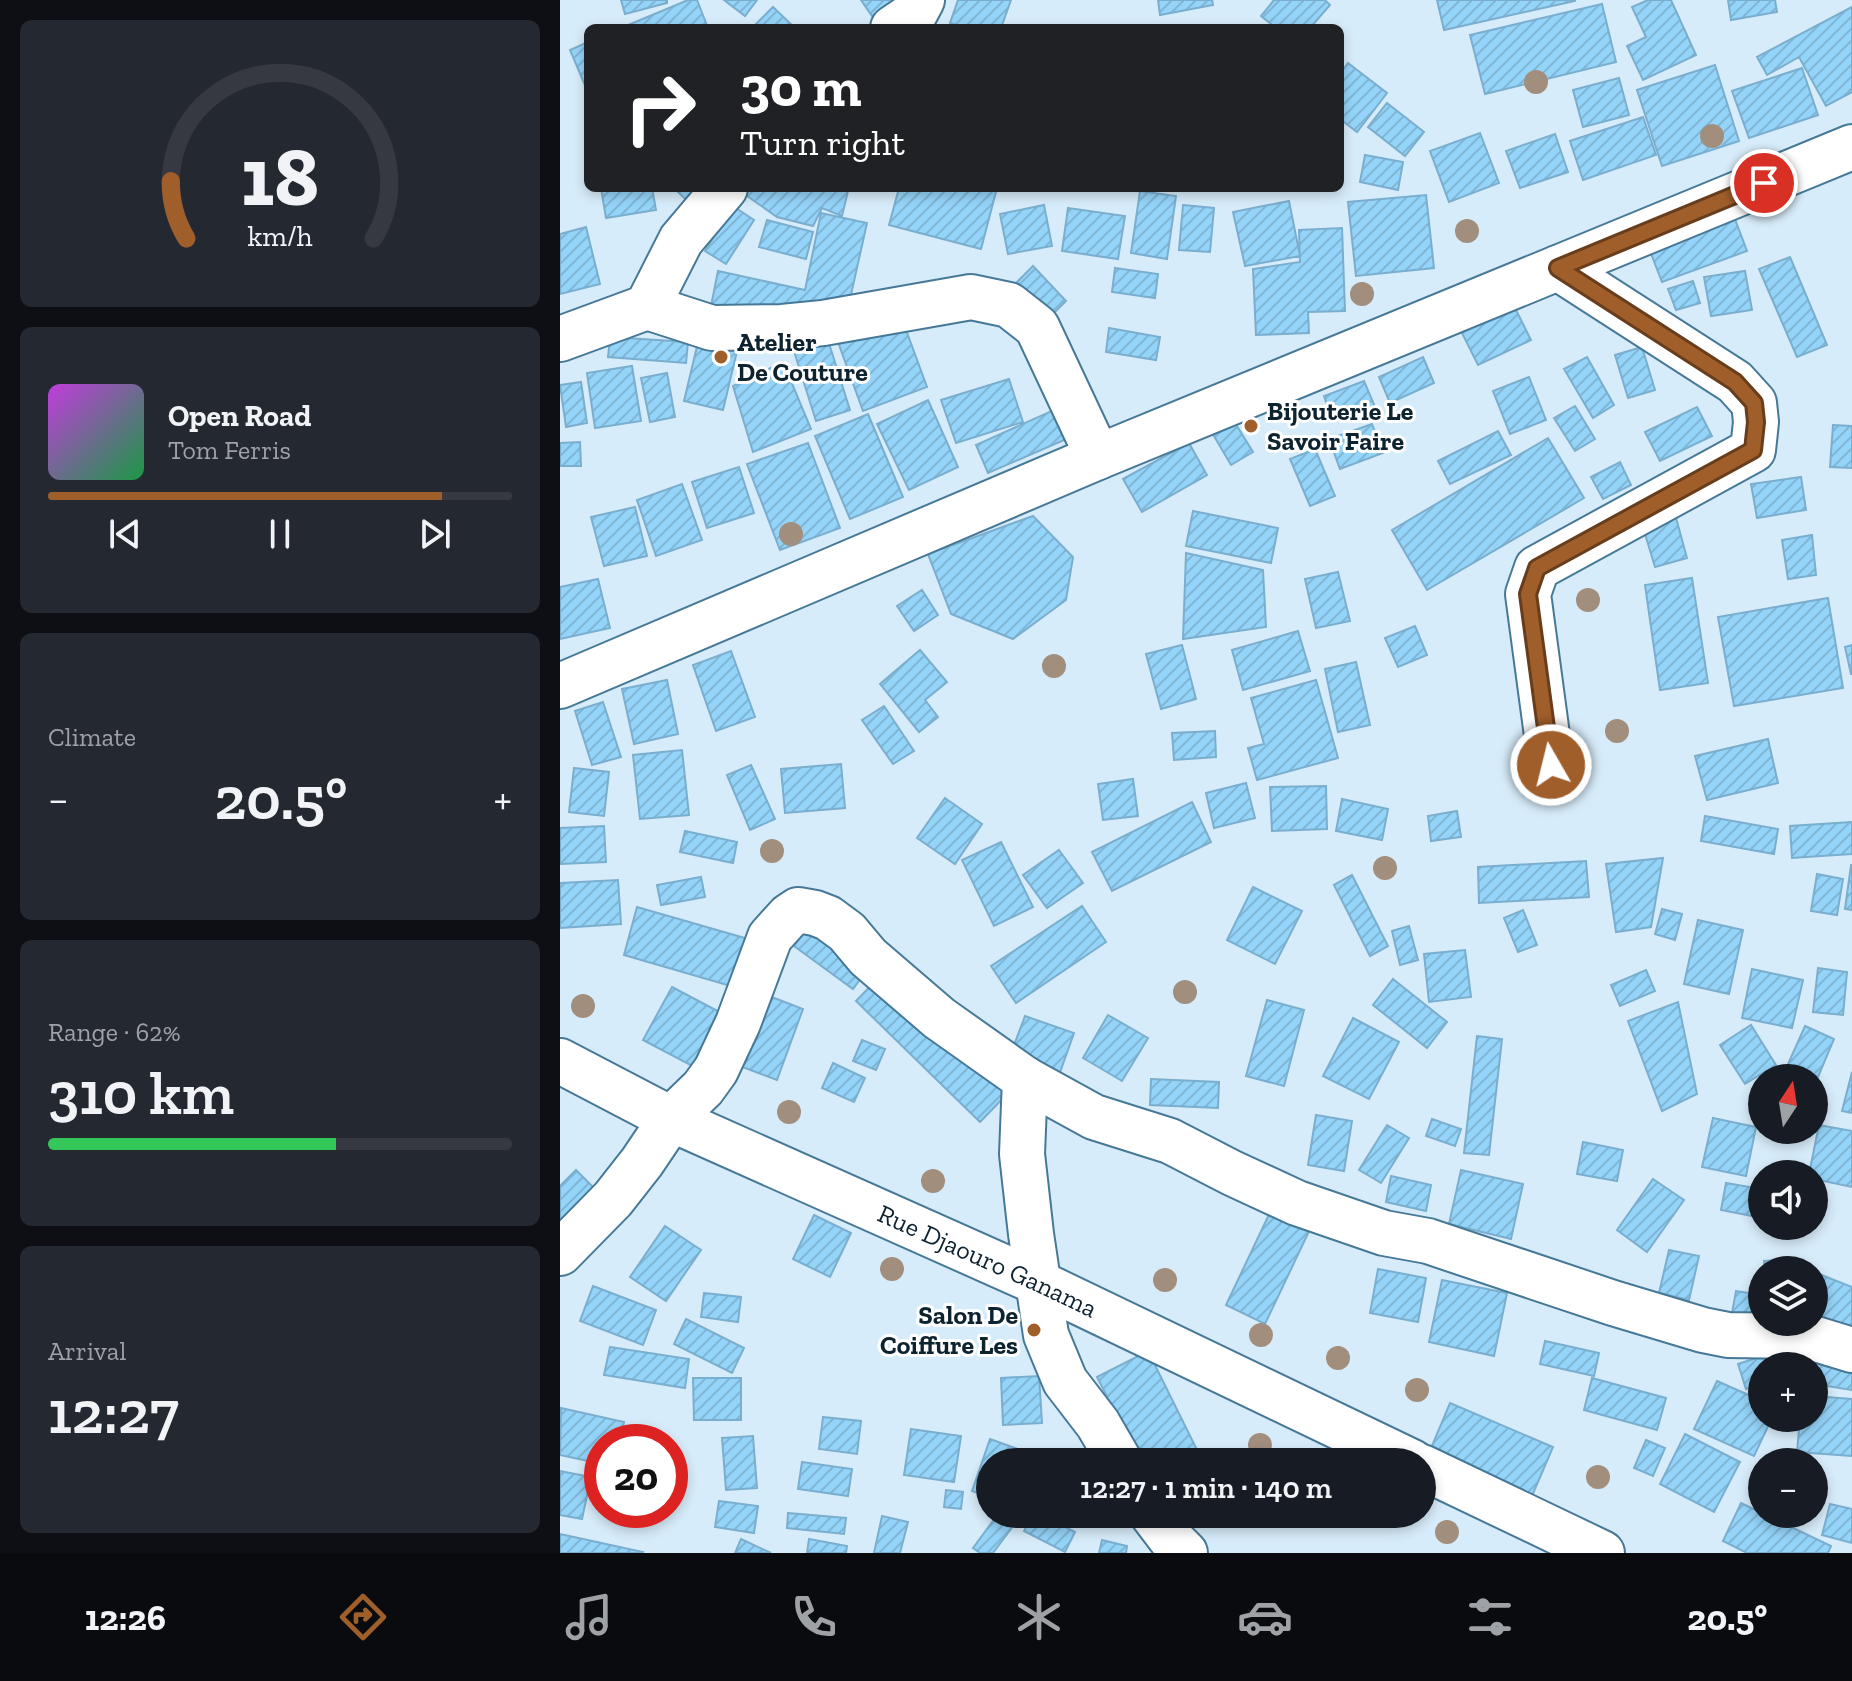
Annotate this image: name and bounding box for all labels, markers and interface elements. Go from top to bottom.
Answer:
text: 30 m [740,53,862,120]
icon: right [608,56,712,160]
text: Turn right [740,121,905,164]
text: 18 [241,126,319,226]
pin [1730,149,1798,217]
icon: arrive [1742,161,1786,205]
text: km/h [247,219,313,253]
place label: Atelier De Couture [737,326,868,388]
marker: Atelier De Couture [712,348,730,366]
place label: Bijouterie Le Savoir Faire [1267,395,1414,457]
text: Open Road [168,398,311,434]
marker: Bijouterie Le Savoir Faire [1242,417,1260,435]
text: Tom Ferris [168,434,291,466]
icon: previous [103,512,147,556]
icon: pause [258,512,302,556]
icon: next [413,512,457,556]
text: Climate [48,721,136,753]
position arrow [1509,723,1593,807]
text: 20.5° [214,762,348,834]
text: − [48,772,69,825]
text: + [493,772,512,825]
text: Range · 62% [48,1016,181,1048]
text: 310 km [48,1057,234,1129]
north arrow [1748,1064,1828,1144]
map controls [1748,1064,1828,1528]
button: sound [1748,1160,1828,1240]
street label: Rue Djaouro Ganama [873,1197,1103,1325]
button: layers [1748,1256,1828,1336]
place label: Salon De Coiffure Les [880,1299,1018,1361]
marker: Salon De Coiffure Les [1025,1321,1043,1339]
text: Arrival [48,1335,126,1367]
button: + [1748,1352,1828,1432]
text: 12:27 [48,1376,179,1448]
speed limit sign: 20 [584,1424,688,1528]
button: − [1748,1448,1828,1528]
text: 12:27 · 1 min · 140 m [1080,1470,1332,1506]
icon: directions [335,1589,391,1645]
icon: music [561,1589,617,1645]
icon: phone [786,1589,842,1645]
icon: climate [1011,1589,1067,1645]
icon: car [1237,1589,1293,1645]
icon: filters [1462,1589,1518,1645]
text: 12:26 [85,1596,166,1639]
text: 20.5° [1687,1596,1767,1639]

